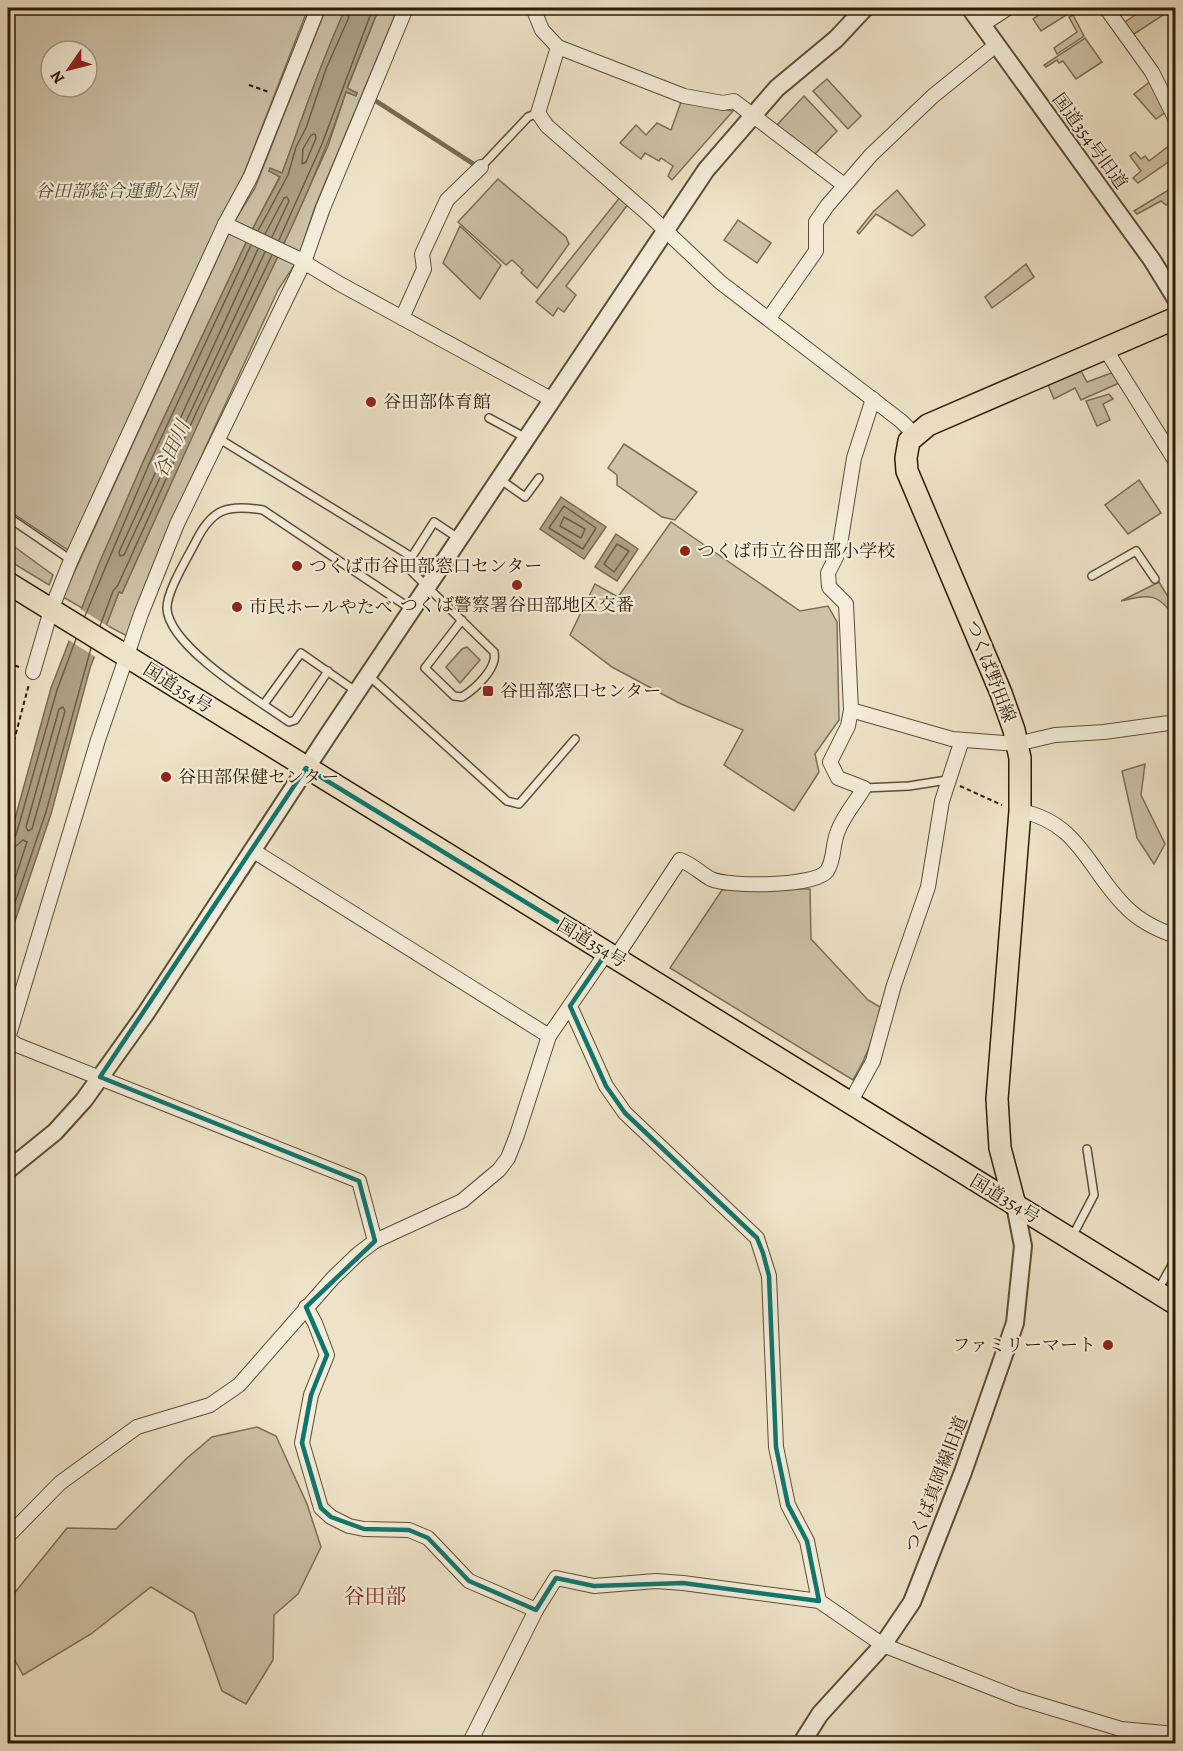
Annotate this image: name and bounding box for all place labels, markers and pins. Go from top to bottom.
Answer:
place label: 谷田部体育館 [383,390,491,414]
marker: 谷田部体育館 [364,395,378,409]
place label: つくば市立谷田部小学校 [697,539,895,563]
marker: つくば市立谷田部小学校 [678,544,692,558]
place label: つくば市谷田部窓口センター [309,554,542,578]
marker: つくば市谷田部窓口センター [290,559,304,573]
marker: つくば警察署谷田部地区交番 [510,578,524,592]
place label: つくば警察署谷田部地区交番 [400,593,634,617]
place label: 市民ホールやたべ [249,595,393,619]
marker: 市民ホールやたべ [230,600,244,614]
place label: 谷田部窓口センター [500,679,661,703]
marker: 谷田部窓口センター [481,684,495,698]
place label: 谷田部保健センター [178,765,339,789]
marker: 谷田部保健センター [159,770,173,784]
place label: ファミリーマート [952,1333,1096,1357]
marker: ファミリーマート [1101,1338,1115,1352]

